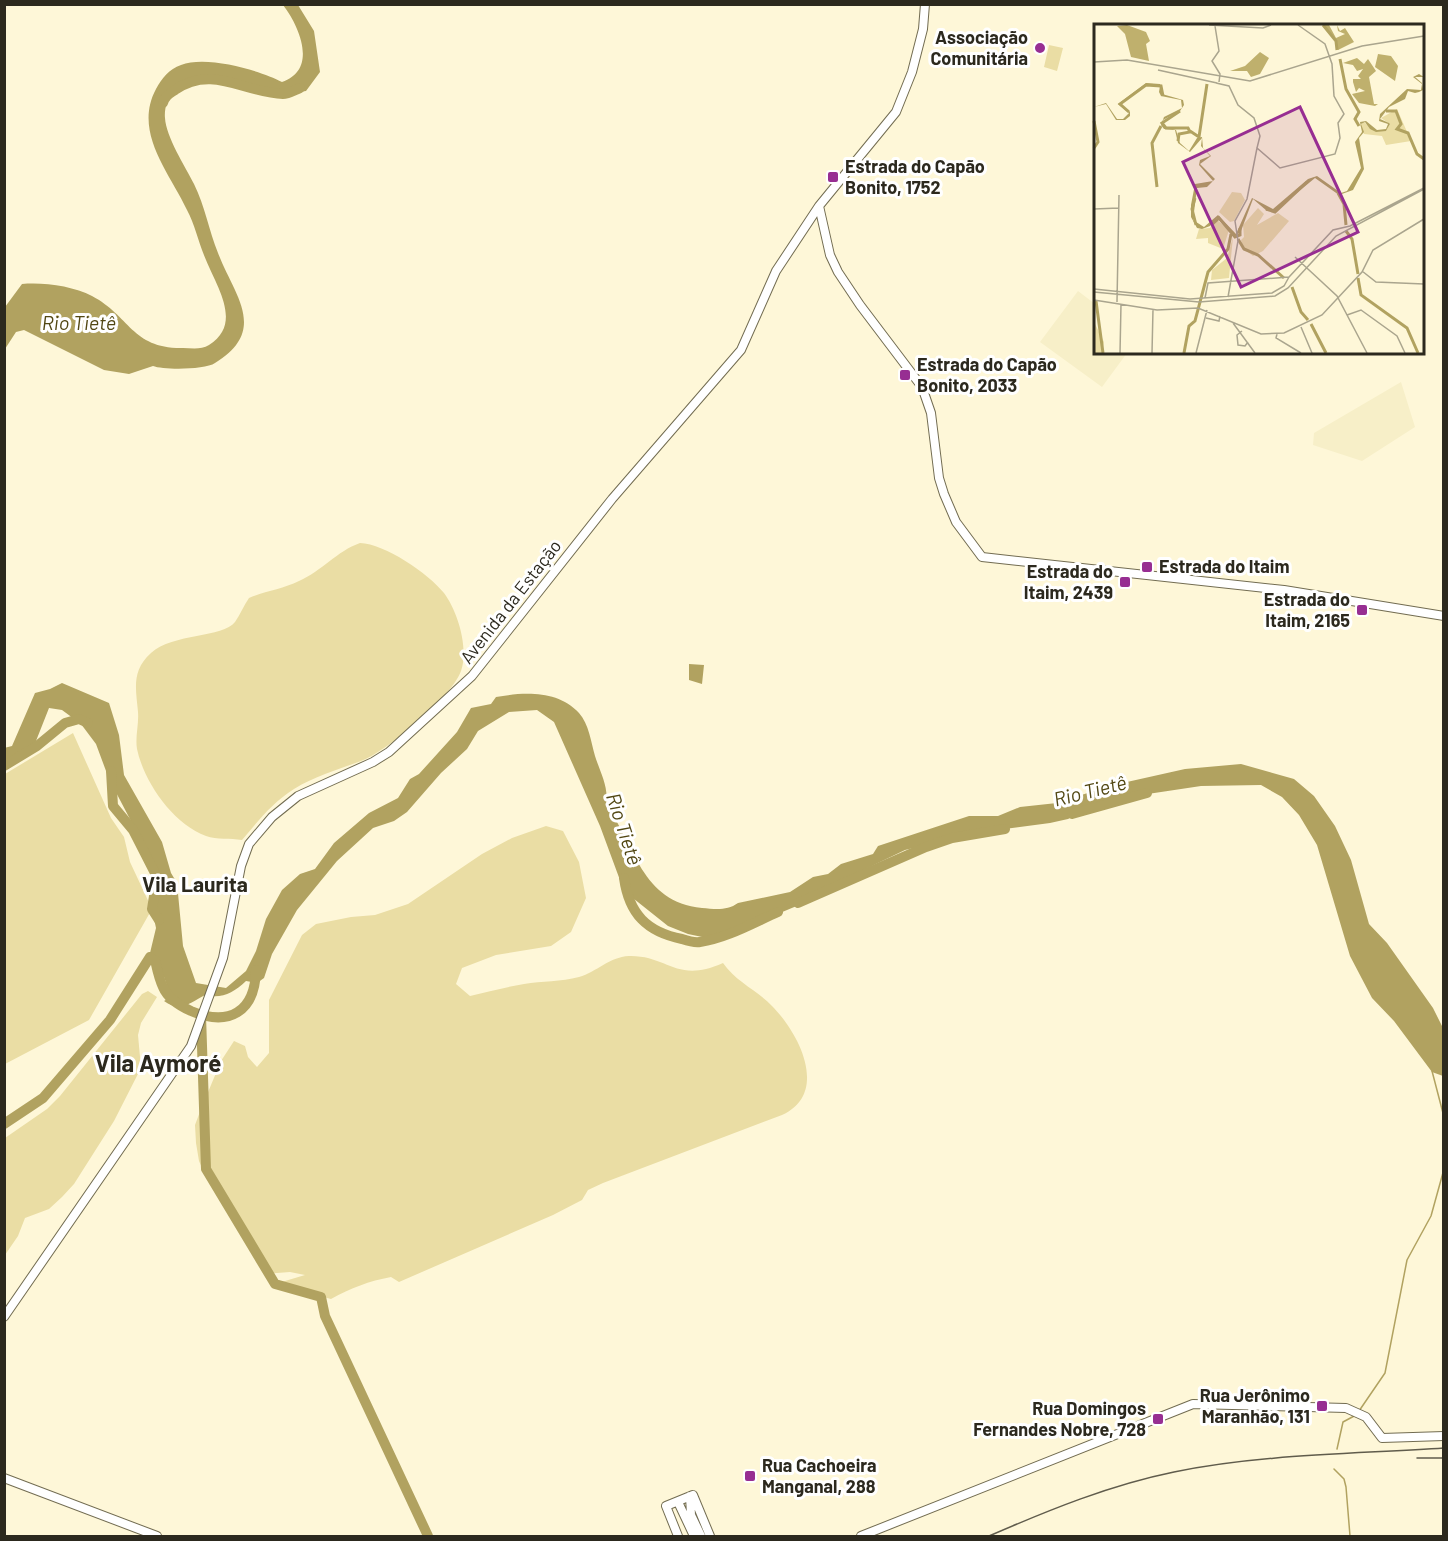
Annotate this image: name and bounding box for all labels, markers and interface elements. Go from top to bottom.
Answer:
inset map [1094,24,1424,354]
place label: Associação Comunitária [930,26,1028,69]
marker: Associação Comunitária [1033,41,1047,55]
place label: Estrada do Capão Bonito, 1752 [845,155,985,198]
marker: Estrada do Capão Bonito, 1752 [826,170,840,184]
water label: Rio Tietê [42,310,116,334]
place label: Estrada do Capão Bonito, 2033 [917,353,1057,396]
marker: Estrada do Capão Bonito, 2033 [898,368,912,382]
street label: Avenida da Estação [455,535,565,668]
place label: Estrada do Itaim [1159,555,1289,577]
place label: Estrada do Itaim, 2439 [1024,560,1113,603]
marker: Estrada do Itaim [1140,560,1154,574]
marker: Estrada do Itaim, 2439 [1118,575,1132,589]
place label: Estrada do Itaim, 2165 [1264,588,1350,631]
marker: Estrada do Itaim, 2165 [1355,603,1369,617]
water label: Rio Tietê [1051,769,1129,811]
water label: Rio Tietê [602,790,648,868]
district label: Vila Laurita [142,871,248,896]
district label: Vila Aymoré [95,1048,221,1077]
place label: Rua Jerônimo Maranhão, 131 [1200,1384,1310,1427]
place label: Rua Domingos Fernandes Nobre, 728 [973,1397,1146,1440]
marker: Rua Jerônimo Maranhão, 131 [1315,1399,1329,1413]
marker: Rua Domingos Fernandes Nobre, 728 [1151,1412,1165,1426]
place label: Rua Cachoeira Manganal, 288 [762,1454,877,1497]
marker: Rua Cachoeira Manganal, 288 [743,1469,757,1483]

